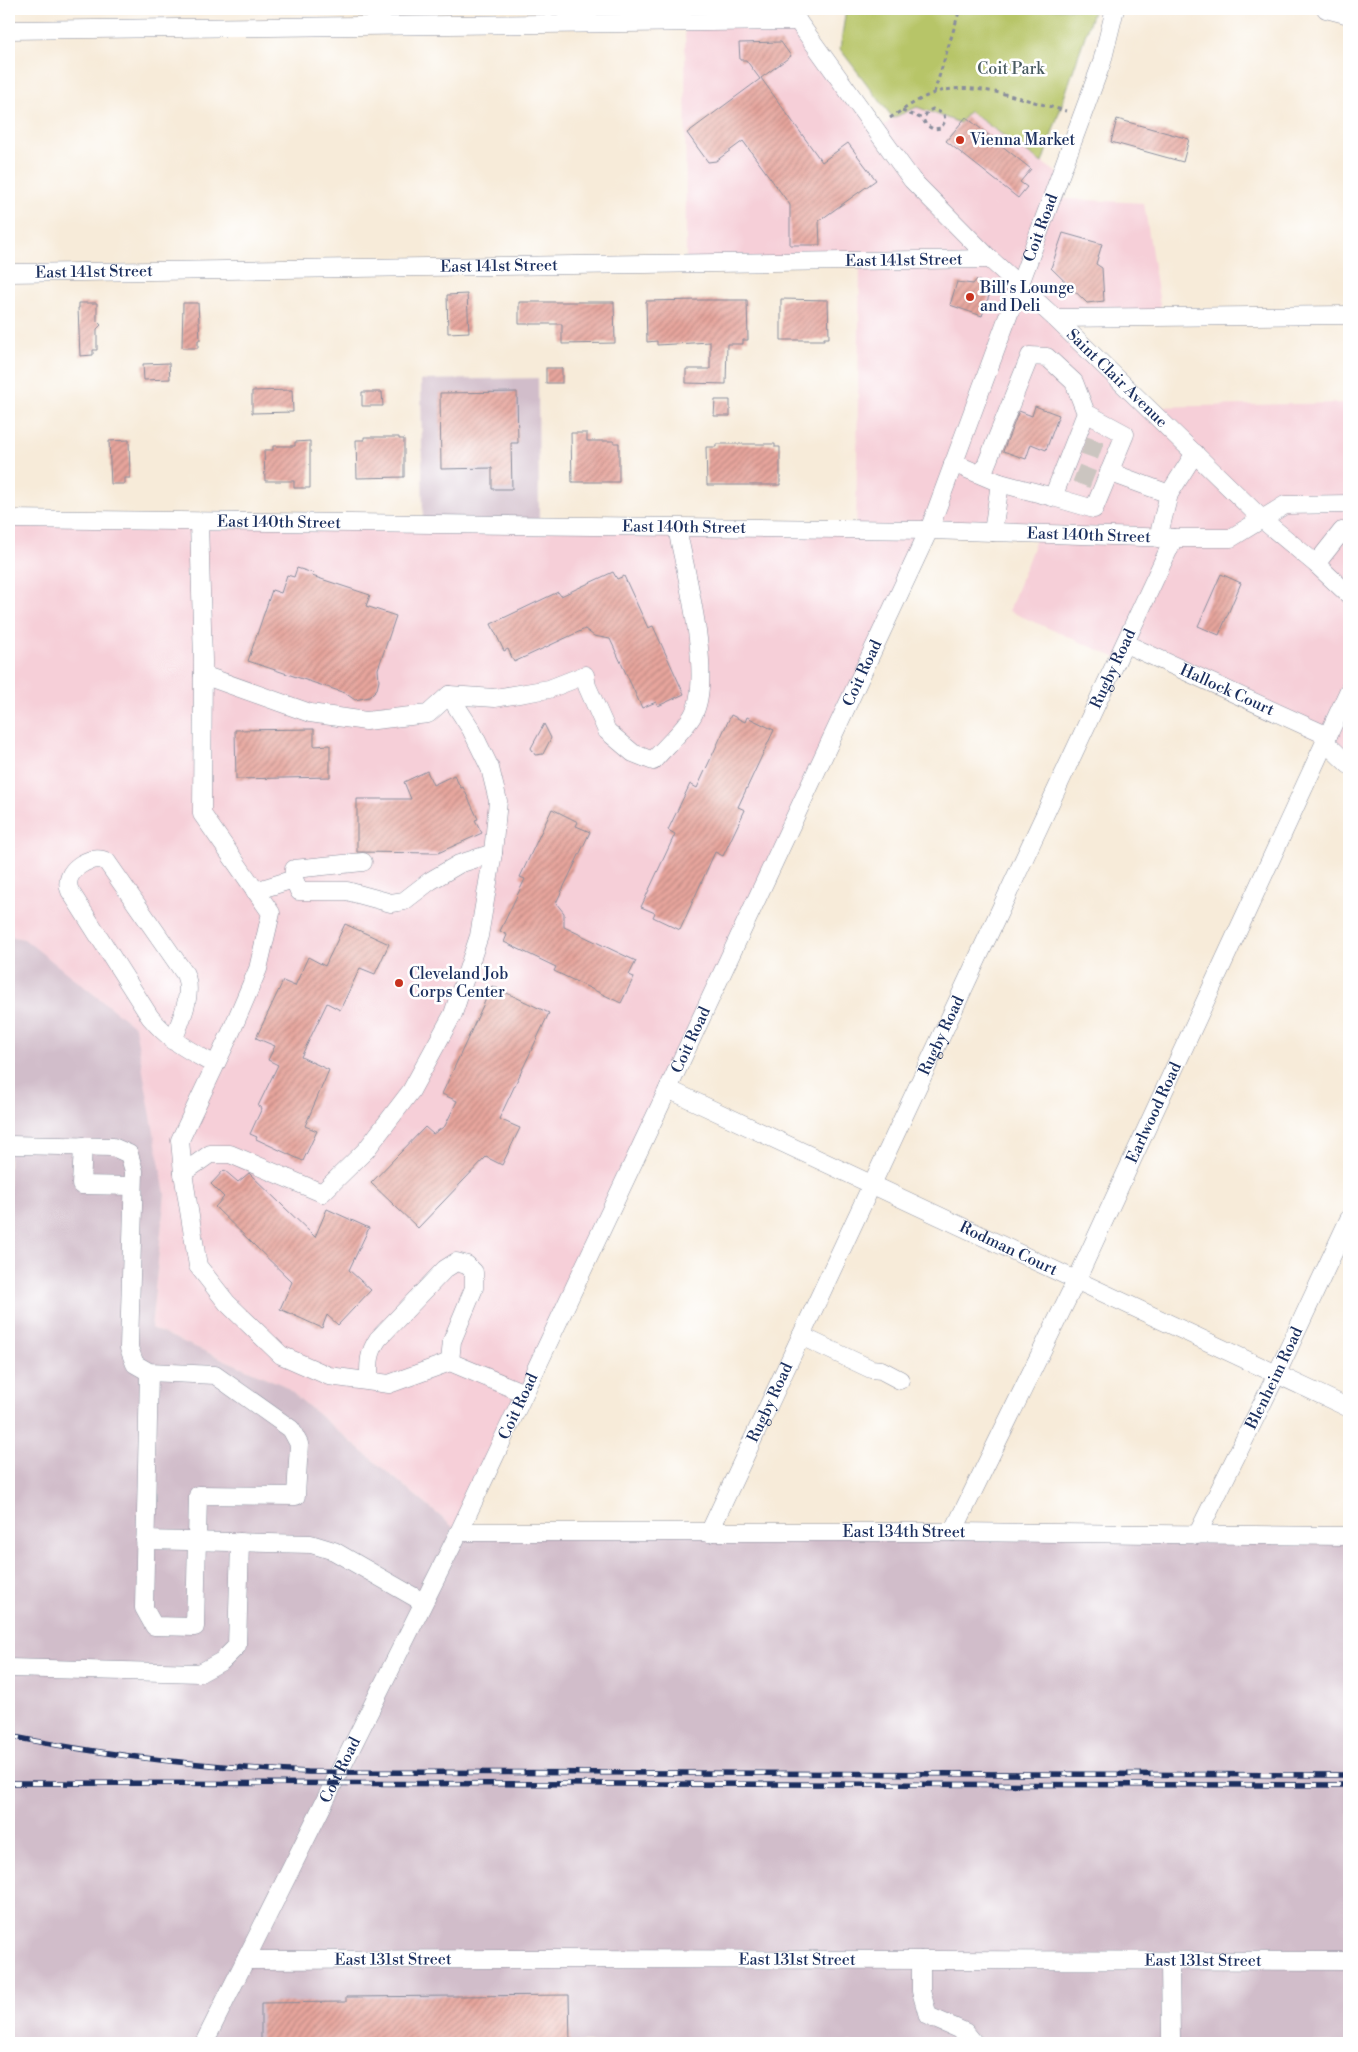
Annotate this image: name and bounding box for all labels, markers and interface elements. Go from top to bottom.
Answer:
park label: Coit Park [977,59,1046,79]
place label: Vienna Market [969,130,1076,150]
marker: Vienna Market [954,134,966,146]
street label: Coit Road [1019,191,1062,265]
street label: East 141st Street [845,249,963,271]
street label: East 141st Street [440,255,558,277]
street label: East 141st Street [35,261,153,283]
place label: Bill's Lounge and Deli [979,278,1074,316]
marker: Bill's Lounge and Deli [964,291,976,303]
street label: Saint Clair Avenue [1062,325,1172,432]
street label: East 140th Street [217,511,341,533]
street label: East 140th Street [622,516,746,538]
street label: East 140th Street [1027,523,1151,547]
street label: Rugby Road [1086,626,1140,712]
street label: Coit Road [838,637,886,710]
street label: Hallock Court [1177,660,1278,720]
place label: Cleveland Job Corps Center [409,964,508,1002]
marker: Cleveland Job Corps Center [393,977,405,989]
street label: Rugby Road [914,993,969,1079]
street label: Coit Road [667,1004,715,1076]
street label: Earlwood Road [1122,1059,1186,1166]
street label: Rodman Court [956,1217,1061,1280]
street label: Blenheim Road [1241,1324,1307,1433]
street label: Rugby Road [743,1360,797,1446]
street label: Coit Road [494,1370,543,1443]
street label: East 134th Street [842,1522,966,1542]
street label: Coit Road [315,1734,365,1806]
street label: East 131st Street [334,1949,452,1970]
street label: East 131st Street [738,1949,856,1970]
street label: East 131st Street [1144,1950,1262,1971]

